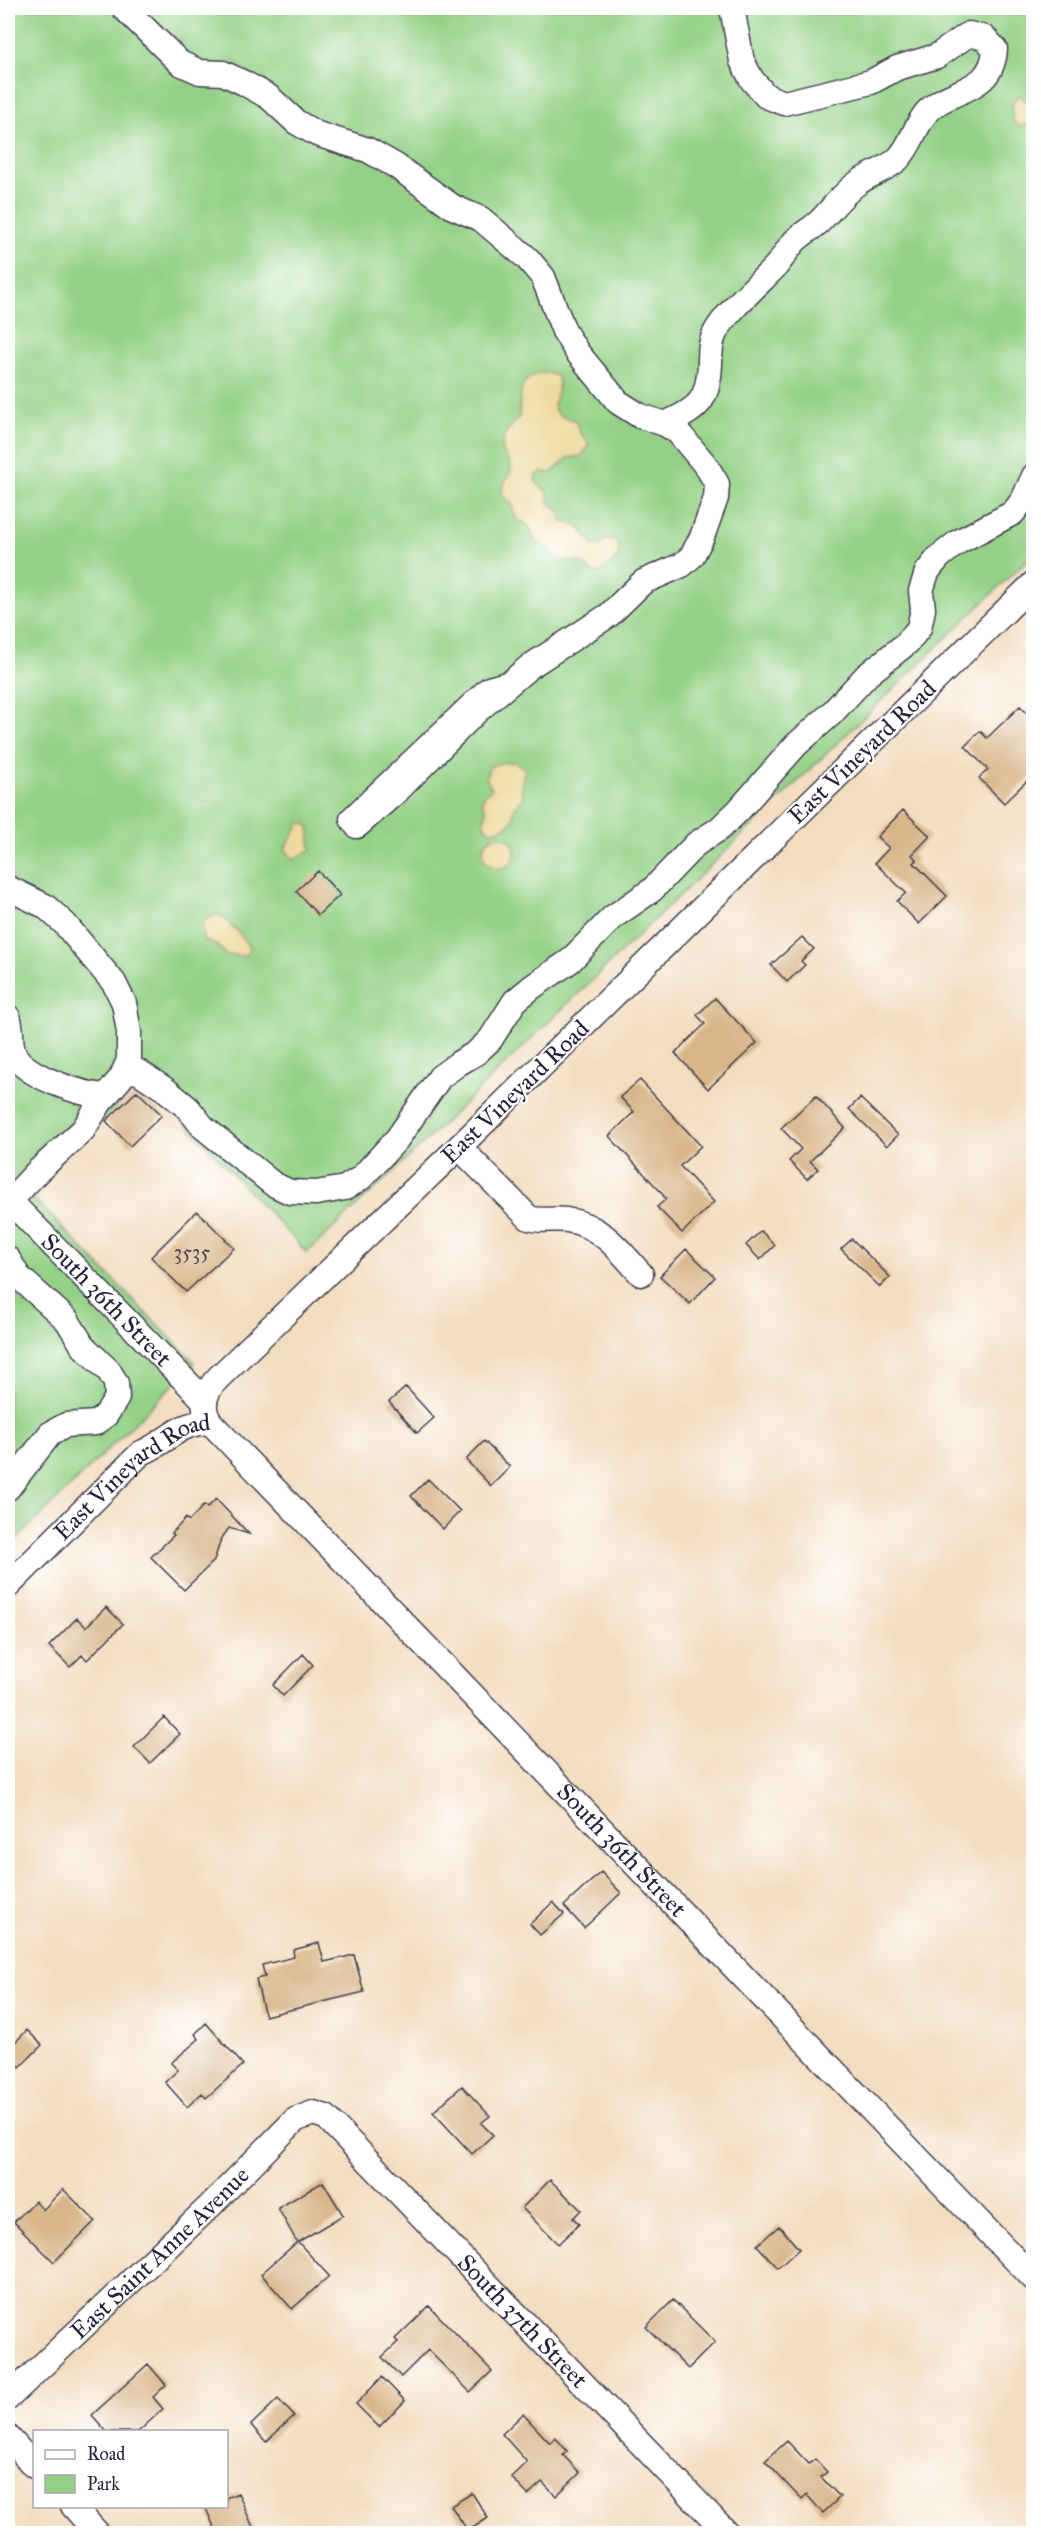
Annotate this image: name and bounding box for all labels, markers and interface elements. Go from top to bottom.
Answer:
street label: East Vineyard Road [782,674,942,830]
street label: East Vineyard Road [435,1014,595,1170]
street label: South 36th Street [35,1227,178,1373]
house number: 3535 [174,1239,210,1265]
street label: East Vineyard Road [47,1407,212,1547]
street label: South 36th Street [550,1777,693,1924]
street label: East Saint Anne Avenue [64,2160,255,2346]
street label: South 37th Street [451,2248,595,2395]
legend [33,2430,228,2508]
text: Road [87,2443,125,2465]
text: Park [87,2473,120,2495]

